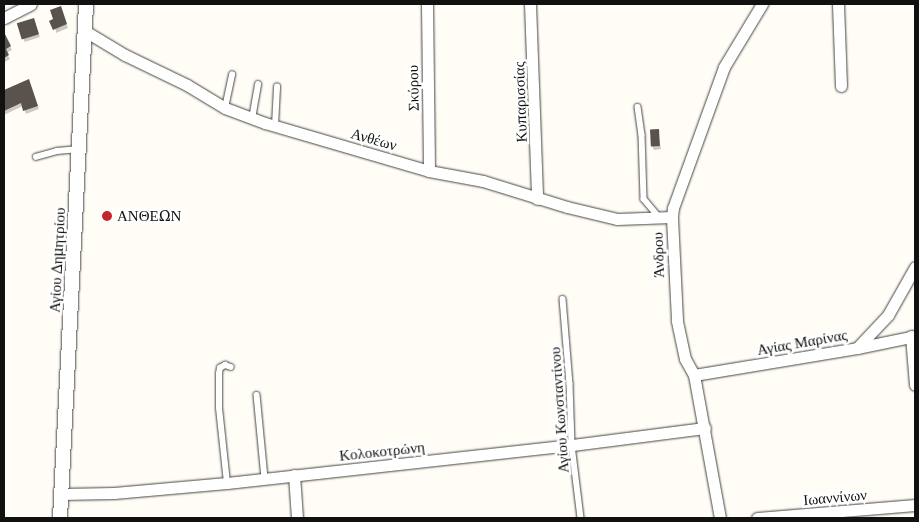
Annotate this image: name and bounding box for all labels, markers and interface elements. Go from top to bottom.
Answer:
street label: Κυπαρισσίας [510,61,530,143]
street label: Σκύρου [404,65,422,111]
street label: Ανθέων [349,124,399,154]
street label: Αγίου Δημητρίου [45,207,69,313]
place label: ΑΝΘΕΩΝ [117,207,181,225]
marker: ΑΝΘΕΩΝ [101,210,113,222]
street label: Άνδρου [648,232,668,278]
street label: Αγίας Μαρίνας [756,325,848,359]
street label: Αγίου Κωνσταντίνου [546,346,572,474]
street label: Κολοκοτρώνη [338,438,426,464]
street label: Ιωαννίνων [802,485,868,509]

